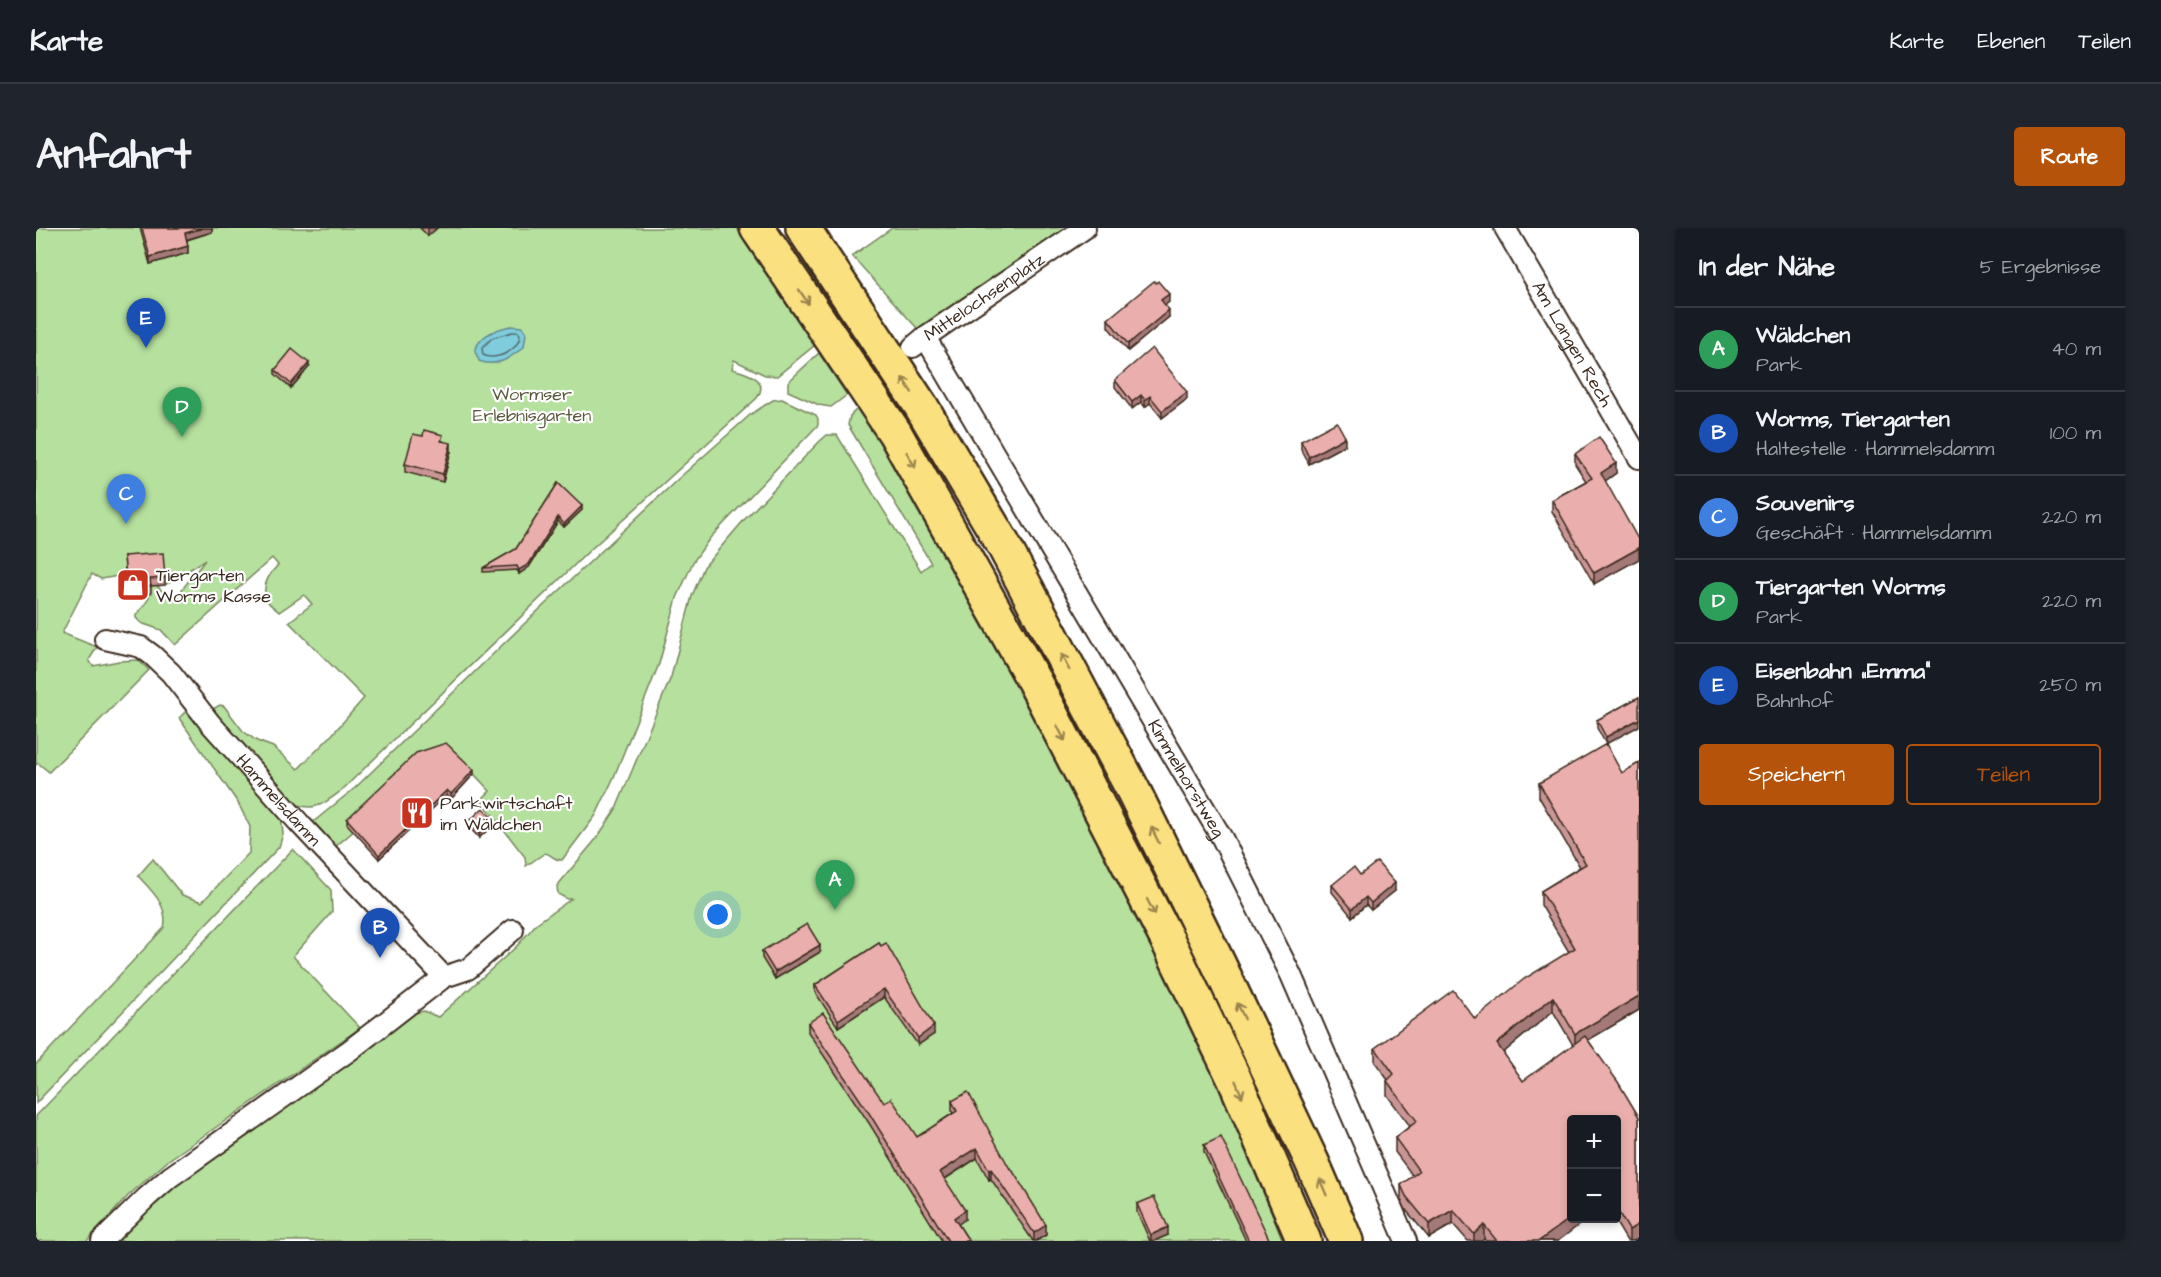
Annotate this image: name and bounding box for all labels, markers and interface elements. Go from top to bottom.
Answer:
text: Karte [30,22,103,61]
text: Karte [1889,27,1944,56]
text: Ebenen [1977,27,2045,56]
text: Teilen [2078,27,2131,56]
text: Anfahrt [36,127,191,185]
button: Route [2014,127,2125,186]
street label: Mittelochsenplatz [919,247,1049,347]
text: In der Nähe [1699,249,1835,285]
text: 5 Ergebnisse [1980,253,2101,281]
street label: Am Langen Rech [1526,276,1619,411]
one-way arrow [798,288,810,305]
pin: E [126,298,166,348]
text: Wäldchen [1756,320,1850,351]
text: A [1712,335,1725,363]
text: 40 m [2051,335,2101,363]
text: Park [1756,351,1802,379]
one-way arrow [900,377,912,394]
park label: Wormser Erlebnisgarten [473,382,591,429]
pin: D [162,388,202,437]
text: Worms, Tiergarten [1756,404,1950,435]
text: B [1711,419,1726,447]
text: 100 m [2050,419,2101,447]
text: Haltestelle · Hammelsdamm [1756,435,1994,463]
one-way arrow [905,451,917,468]
pin: C [106,474,146,524]
text: Souvenirs [1756,488,1855,519]
text: C [1711,503,1726,531]
text: 220 m [2042,503,2101,531]
text: Geschäft · Hammelsdamm [1756,519,1991,547]
place label: Tiergarten Worms Kasse [156,563,271,609]
shop icon: Tiergarten Worms Kasse [115,567,151,603]
text: Tiergarten Worms [1756,572,1946,603]
text: D [1712,587,1725,615]
text: 220 m [2042,587,2101,615]
text: Park [1756,603,1802,631]
one-way arrow [1059,654,1071,672]
text: Eisenbahn „Emma“ [1756,656,1930,687]
text: E [1713,671,1724,699]
text: 250 m [2039,671,2101,699]
text: Bahnhof [1756,687,1833,715]
street label: Kimmelhorstweg [1142,715,1231,842]
one-way arrow [1056,724,1067,742]
button: Speichern [1699,744,1894,805]
button: Teilen [1906,744,2101,805]
street label: Hammelsdamm [231,748,327,851]
place label: Parkwirtschaft im Wäldchen [440,791,573,837]
restaurant icon: Parkwirtschaft im Wäldchen [399,795,435,831]
one-way arrow [1149,827,1161,845]
pin: A [816,860,854,910]
one-way arrow [1145,897,1157,915]
your location [703,900,732,929]
pin: B [360,908,400,958]
one-way arrow [1234,1002,1246,1020]
one-way arrow [1234,1080,1245,1098]
map controls [1567,1115,1621,1223]
button: + [1567,1115,1621,1169]
button: − [1567,1169,1621,1223]
one-way arrow [1317,1179,1328,1197]

